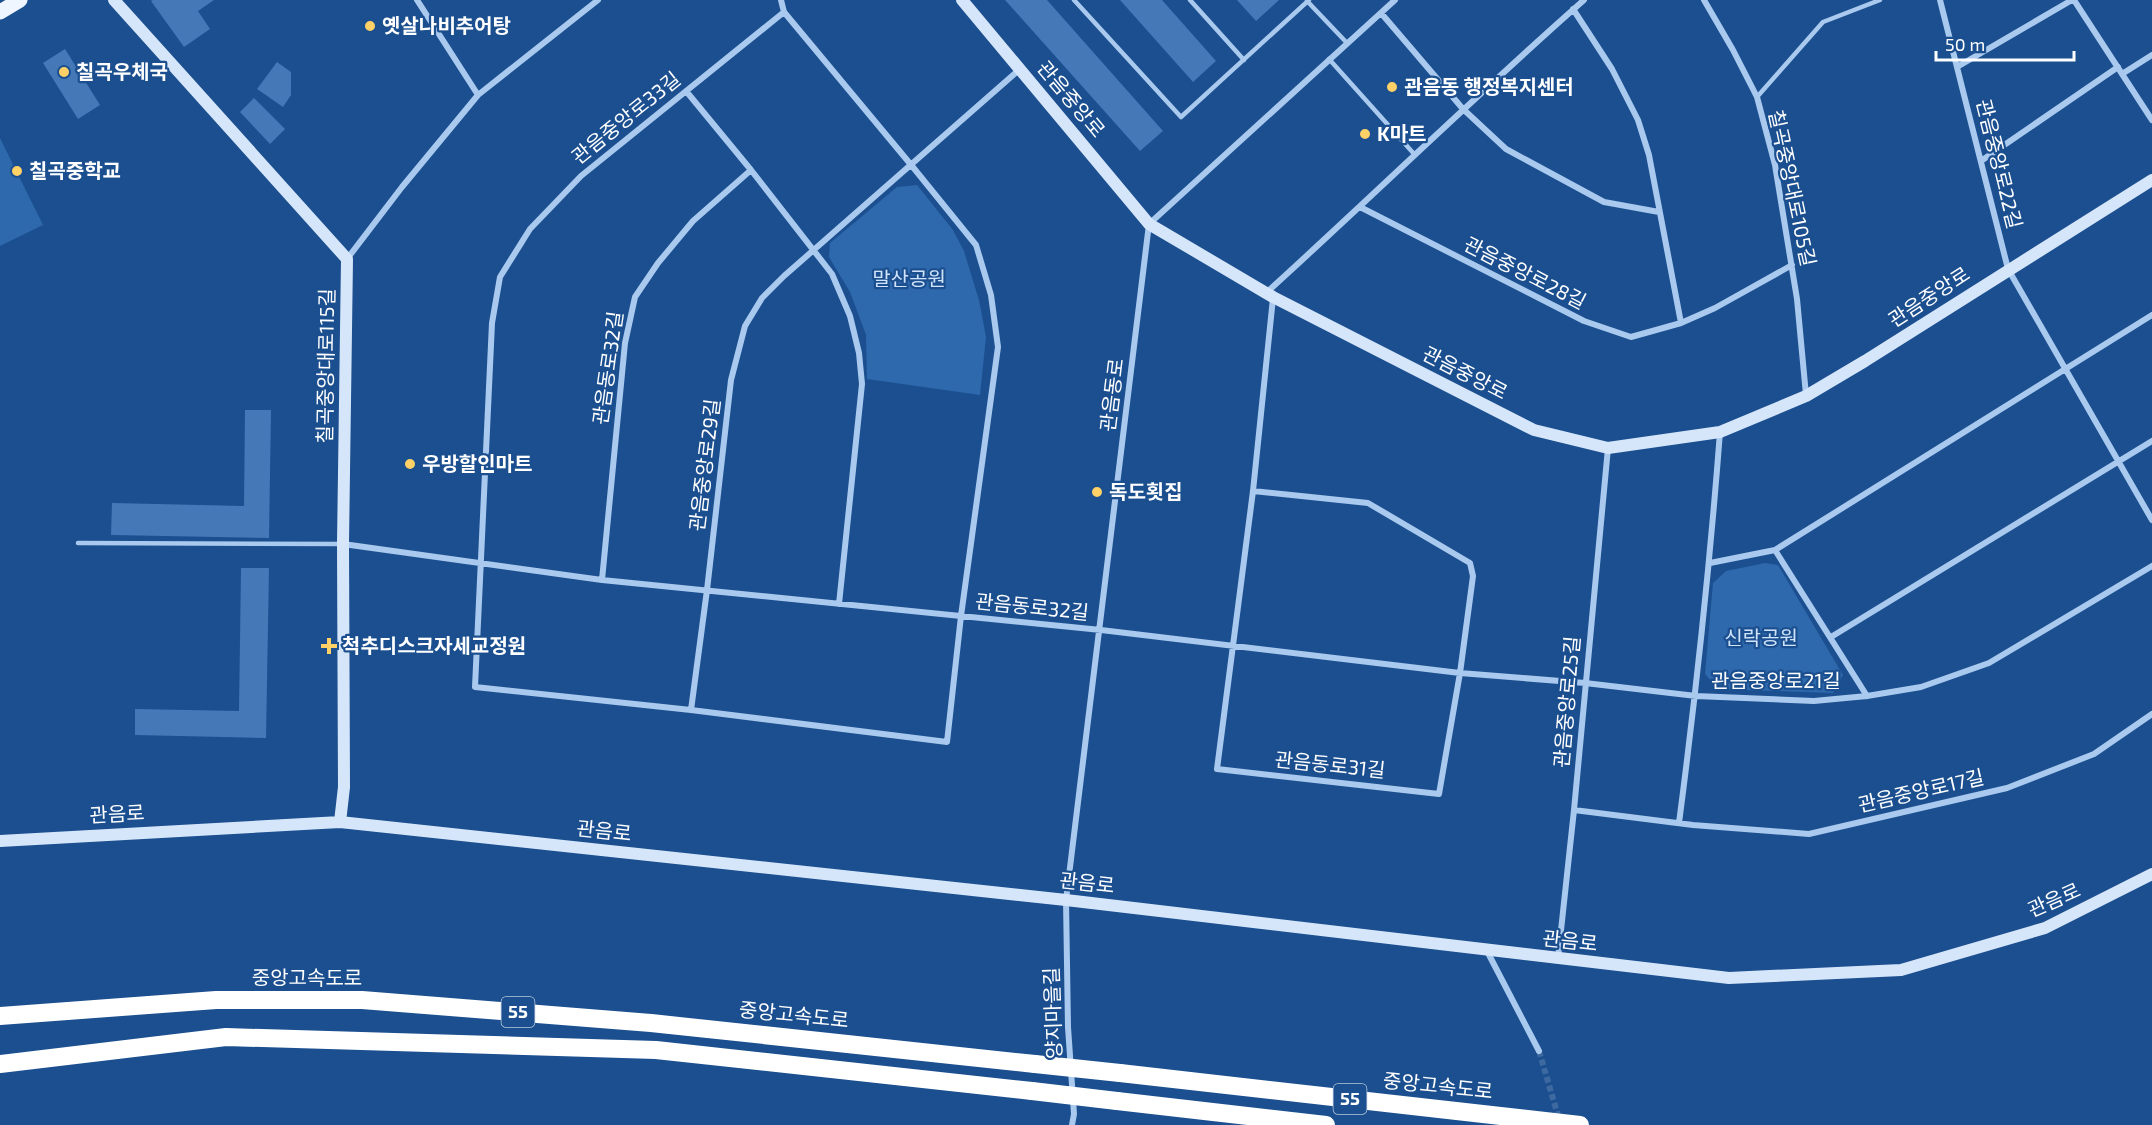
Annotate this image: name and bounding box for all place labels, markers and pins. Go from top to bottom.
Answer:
place label: 옛살나비추어탕 [382,13,511,37]
marker: 옛살나비추어탕 [363,19,377,33]
place label: 칠곡우체국 [76,59,168,83]
marker: 칠곡우체국 [57,65,71,79]
place label: 관음동 행정복지센터 [1404,74,1574,98]
marker: 관음동 행정복지센터 [1385,80,1399,94]
place label: K마트 [1377,121,1426,145]
marker: K마트 [1358,127,1372,141]
place label: 칠곡중학교 [29,158,121,182]
marker: 칠곡중학교 [10,164,24,178]
place label: 우방할인마트 [422,451,532,475]
marker: 우방할인마트 [403,457,417,471]
place label: 독도횟집 [1109,479,1183,503]
marker: 독도횟집 [1090,485,1104,499]
place label: 척추디스크자세교정원 [342,633,526,657]
marker: 척추디스크자세교정원 [320,637,338,655]

